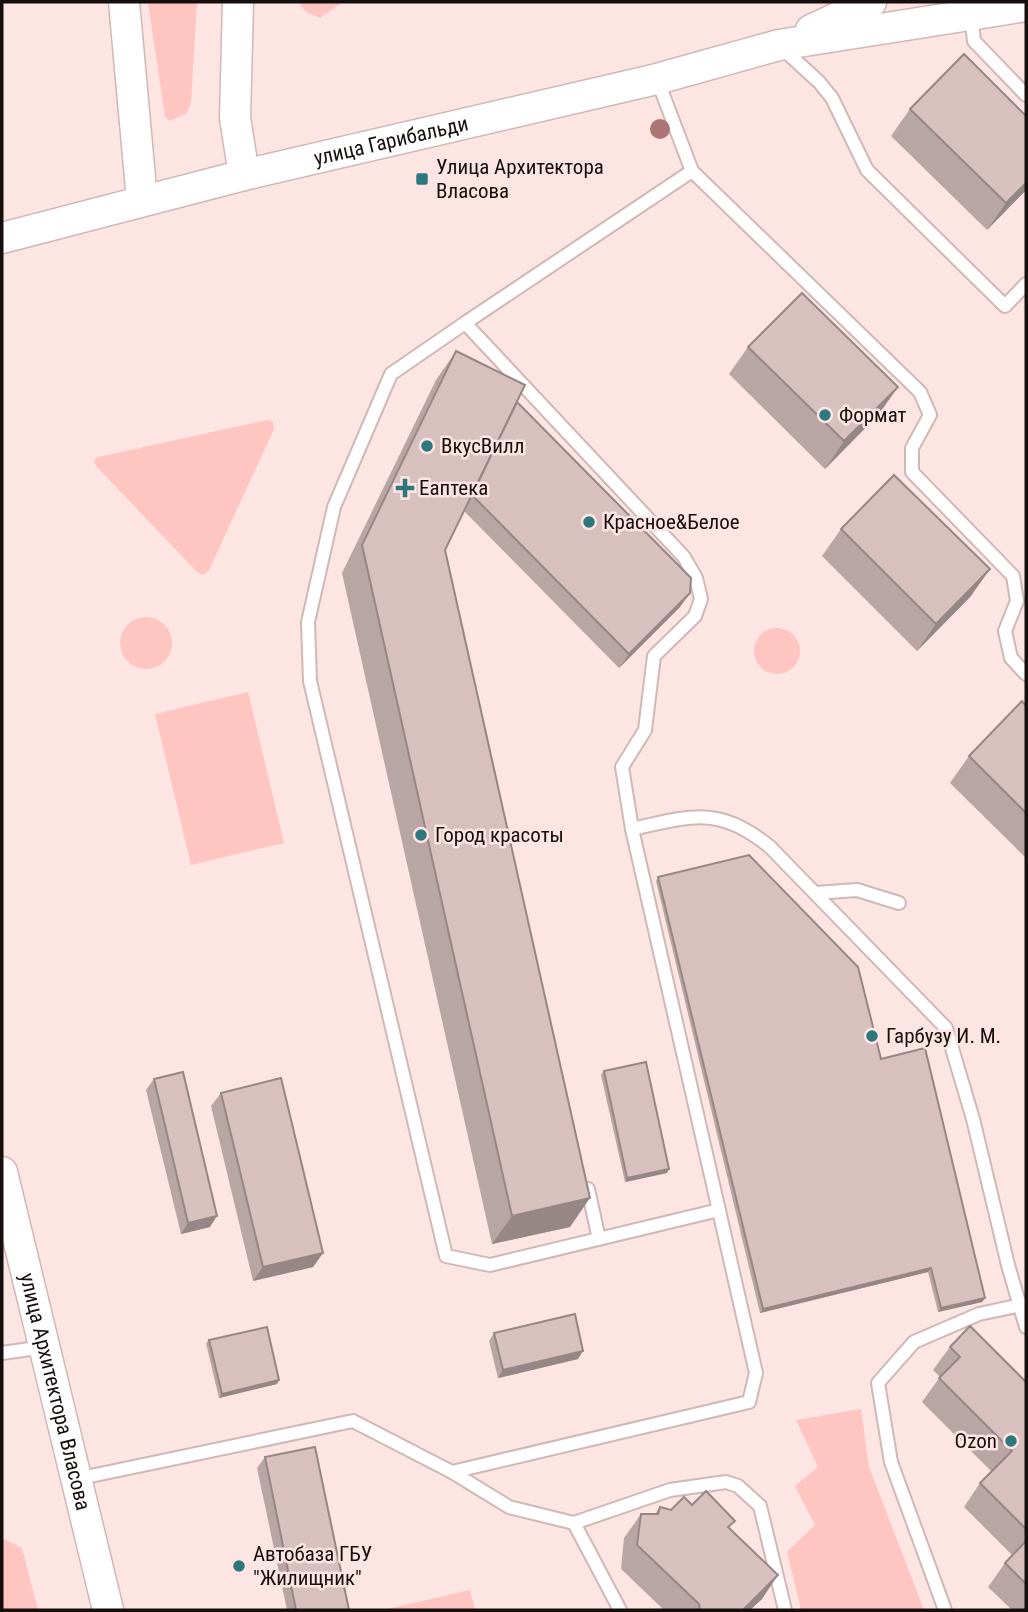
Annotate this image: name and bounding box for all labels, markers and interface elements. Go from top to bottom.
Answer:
street label: улица Гарибальди [311,111,471,170]
place label: Улица Архитектора Власова [436,155,604,203]
marker: Улица Архитектора Власова [414,171,430,187]
place label: Формат [839,403,907,427]
marker: Формат [817,407,833,423]
place label: ВкусВилл [441,434,524,458]
marker: ВкусВилл [419,438,435,454]
place label: Еаптека [419,476,488,500]
marker: Еаптека [397,480,413,496]
place label: Красное&Белое [603,510,740,534]
marker: Красное&Белое [581,514,597,530]
place label: Город красоты [435,823,564,847]
marker: Город красоты [413,827,429,843]
place label: Гарбузу И. М. [886,1024,1001,1048]
marker: Гарбузу И. М. [864,1028,880,1044]
street label: улица Архитектора Власова [15,1271,95,1513]
place label: Ozon [955,1429,997,1453]
marker: Ozon [1003,1433,1019,1449]
place label: Автобаза ГБУ "Жилищник" [253,1542,372,1590]
marker: Автобаза ГБУ "Жилищник" [231,1558,247,1574]

